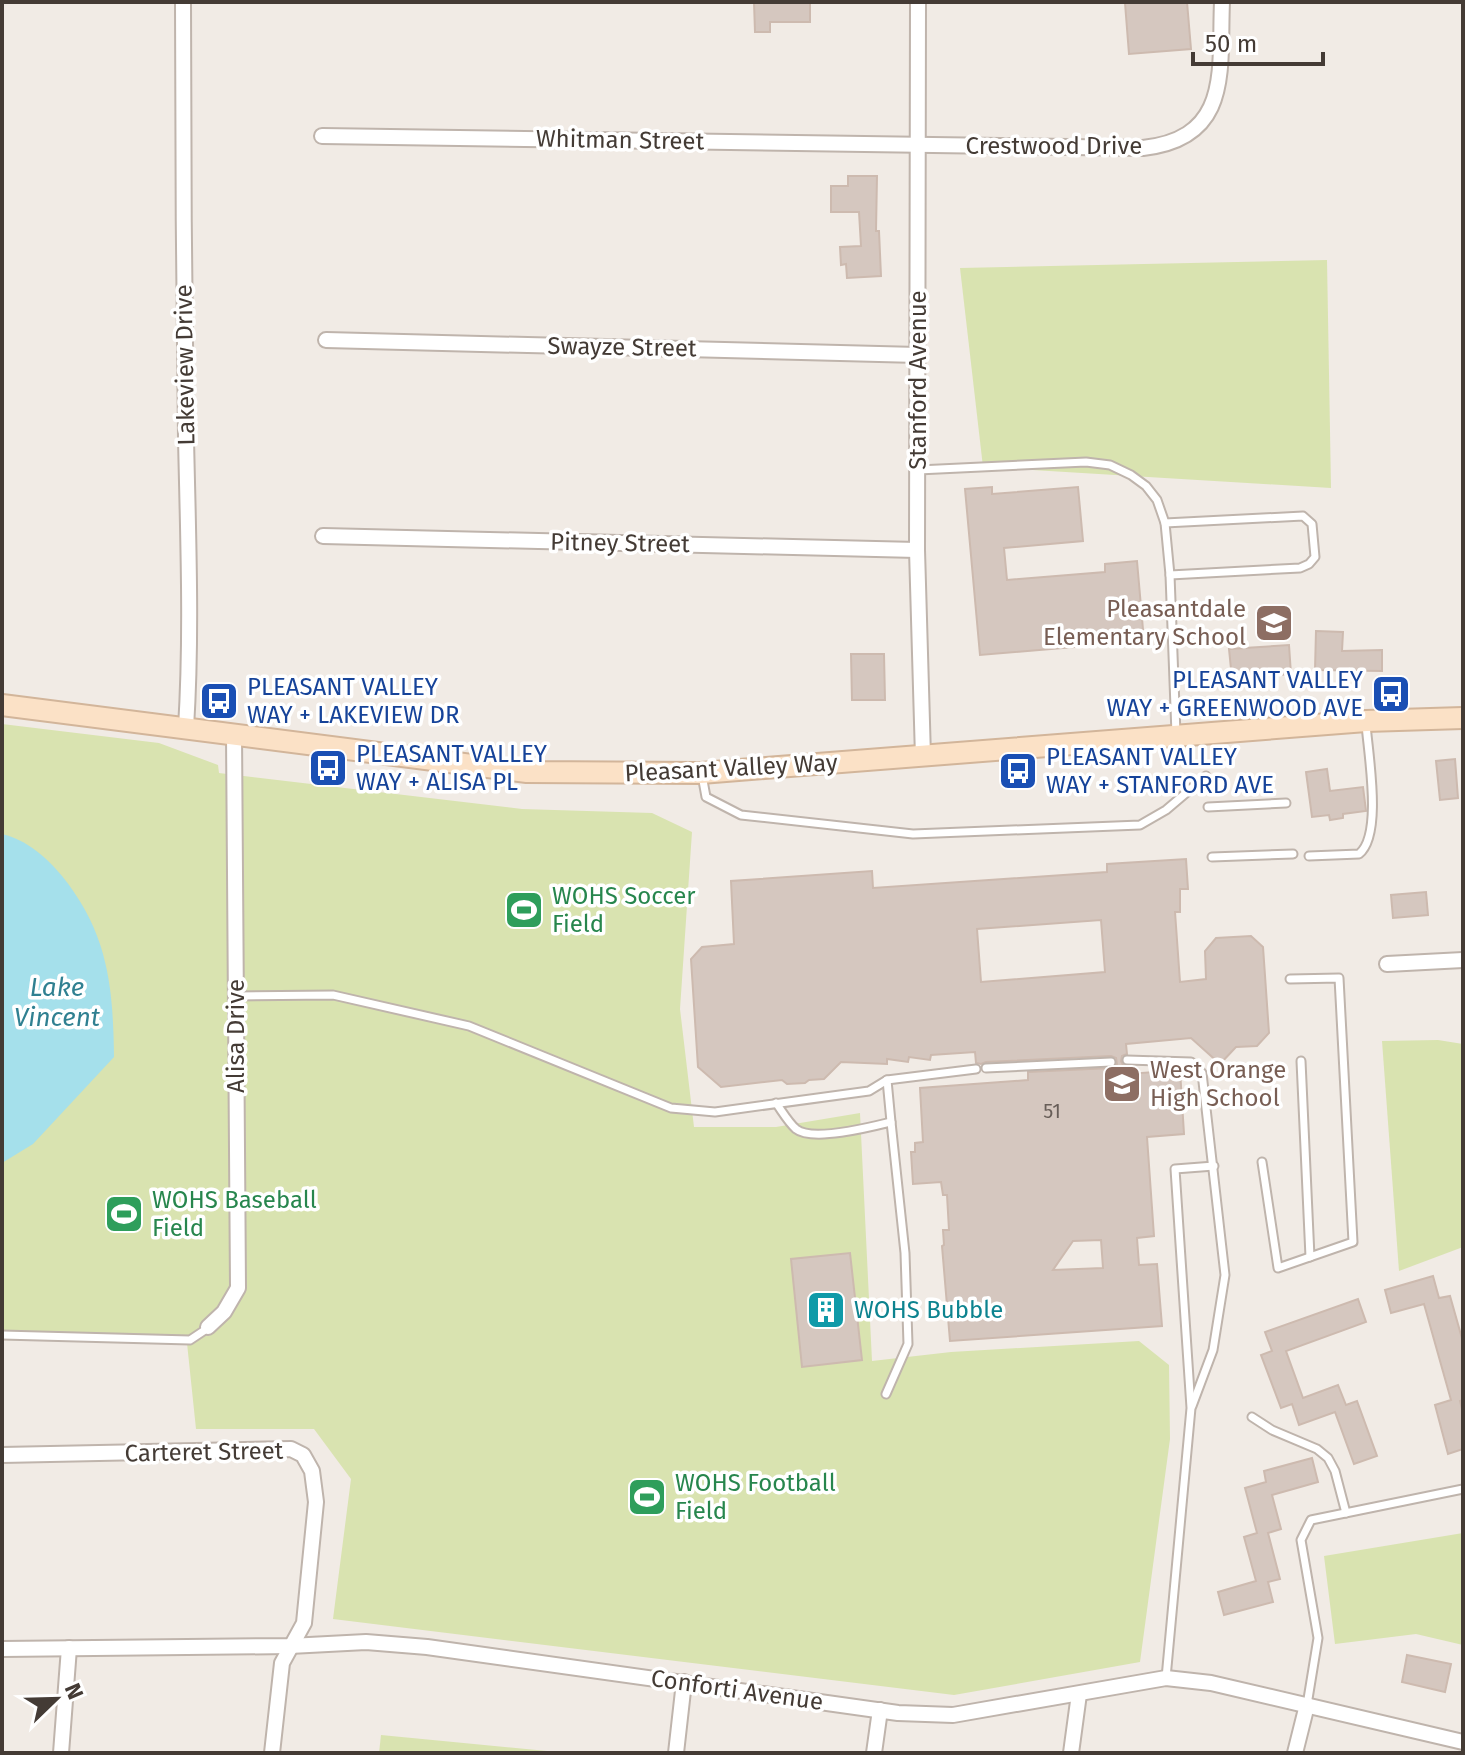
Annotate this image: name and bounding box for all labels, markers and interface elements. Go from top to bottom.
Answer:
scale bar [1193,16,1323,66]
text: 50 m [1205,30,1257,58]
street label: Whitman Street [536,125,705,155]
street label: Crestwood Drive [966,132,1142,160]
street label: Lakeview Drive [170,284,200,446]
street label: Stanford Avenue [904,290,932,470]
street label: Swayze Street [547,332,697,362]
street label: Pitney Street [550,528,690,558]
place label: Pleasantdale Elementary School [1043,595,1246,651]
school or university icon: Pleasantdale Elementary School [1253,602,1295,644]
place label: PLEASANT VALLEY WAY + GREENWOOD AVE [1107,666,1364,722]
place label: PLEASANT VALLEY WAY + LAKEVIEW DR [247,673,459,729]
bus stop icon: PLEASANT VALLEY WAY + GREENWOOD AVE [1370,673,1412,715]
bus stop icon: PLEASANT VALLEY WAY + LAKEVIEW DR [198,680,240,722]
place label: PLEASANT VALLEY WAY + ALISA PL [356,740,548,796]
place label: PLEASANT VALLEY WAY + STANFORD AVE [1046,743,1274,799]
bus stop icon: PLEASANT VALLEY WAY + ALISA PL [307,747,349,789]
street label: Pleasant Valley Way [624,748,838,788]
bus stop icon: PLEASANT VALLEY WAY + STANFORD AVE [997,750,1039,792]
place label: WOHS Soccer Field [552,882,696,938]
sports icon: WOHS Soccer Field [503,889,545,931]
water label: Lake Vincent [14,972,101,1033]
street label: Alisa Drive [222,979,250,1093]
place label: West Orange High School [1150,1056,1286,1112]
school or university icon: West Orange High School [1101,1063,1143,1105]
house number: 51 [1043,1099,1061,1123]
place label: WOHS Baseball Field [152,1186,317,1242]
sports icon: WOHS Baseball Field [103,1193,145,1235]
building icon: WOHS Bubble [805,1289,847,1331]
place label: WOHS Bubble [854,1296,1003,1324]
street label: Carteret Street [124,1437,284,1467]
place label: WOHS Football Field [675,1469,836,1525]
sports icon: WOHS Football Field [626,1476,668,1518]
north arrow [16,1659,96,1739]
street label: Conforti Avenue [649,1664,825,1716]
text: N [59,1679,89,1703]

